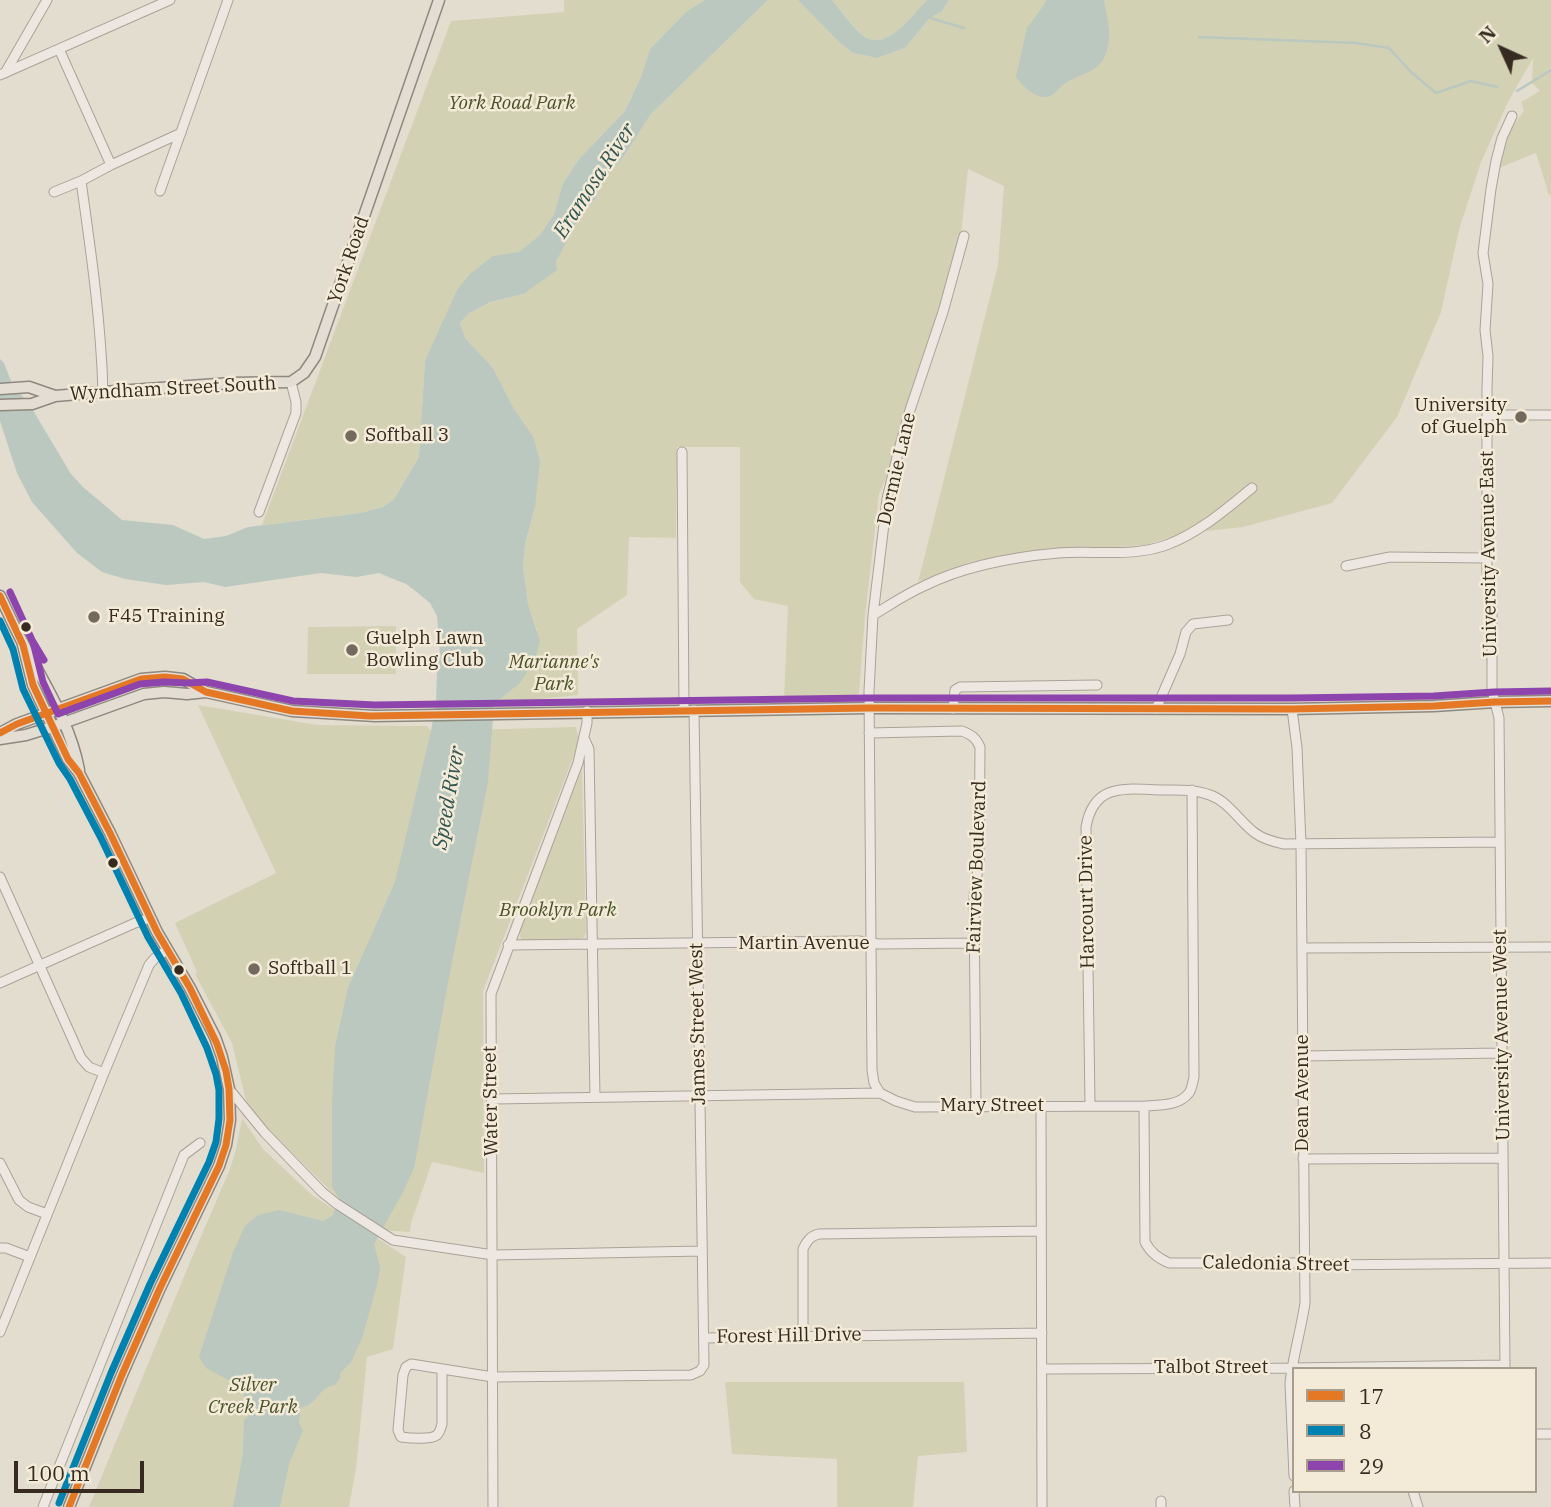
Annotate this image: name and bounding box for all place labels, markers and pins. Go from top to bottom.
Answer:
place label: University of Guelph [1414,395,1507,439]
marker: University of Guelph [1513,409,1529,425]
place label: Softball 3 [365,425,449,447]
marker: Softball 3 [343,428,359,444]
place label: F45 Training [108,606,225,628]
marker: F45 Training [86,609,102,625]
unlabelled marker [19,620,33,634]
place label: Guelph Lawn Bowling Club [366,628,484,672]
marker: Guelph Lawn Bowling Club [344,642,360,658]
unlabelled marker [106,856,120,870]
place label: Softball 1 [268,958,352,980]
marker: Softball 1 [246,961,262,977]
unlabelled marker [172,963,186,977]

